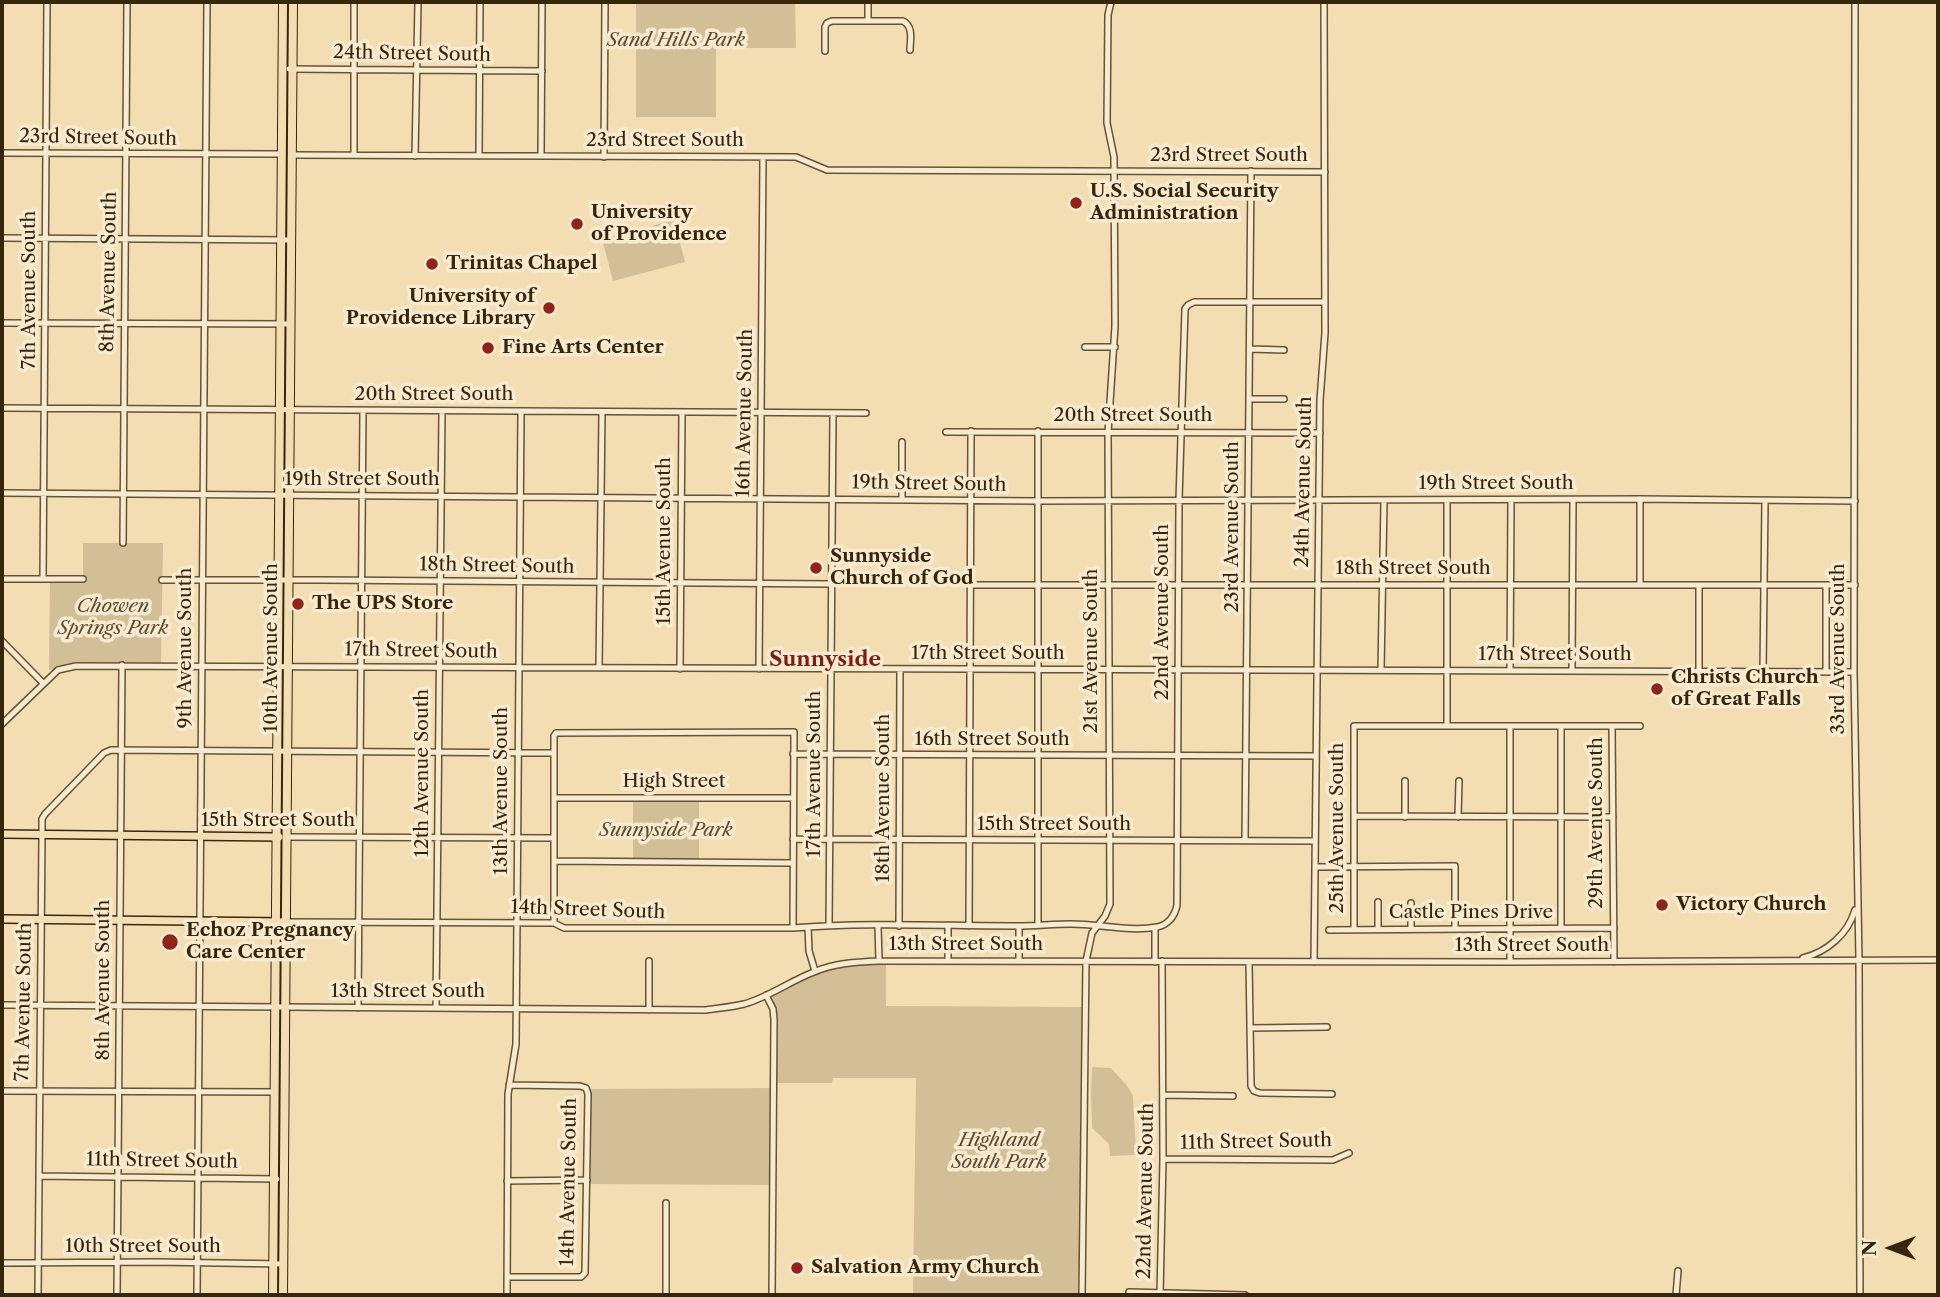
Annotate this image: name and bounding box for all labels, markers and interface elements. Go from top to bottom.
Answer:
park label: Sand Hills Park [607,30,745,52]
street label: 24th Street South [333,41,491,67]
street label: 23rd Street South [19,125,177,151]
street label: 23rd Street South [586,130,744,152]
street label: 23rd Street South [1150,145,1308,167]
place label: U.S. Social Security Administration [1090,181,1278,225]
street label: 8th Avenue South [96,191,122,353]
marker: U.S. Social Security Administration [1068,195,1084,211]
place label: University of Providence [591,202,727,246]
street label: 7th Avenue South [19,211,41,369]
marker: University of Providence [569,216,585,232]
place label: Trinitas Chapel [446,253,598,275]
marker: Trinitas Chapel [424,256,440,272]
place label: University of Providence Library [346,286,535,330]
marker: University of Providence Library [541,300,557,316]
street label: 16th Avenue South [732,328,758,498]
place label: Fine Arts Center [502,337,664,359]
marker: Fine Arts Center [480,340,496,356]
street label: 20th Street South [355,384,513,406]
street label: 24th Avenue South [1291,396,1317,568]
street label: 20th Street South [1054,405,1212,427]
street label: 23rd Avenue South [1222,441,1244,613]
street label: 15th Avenue South [654,457,676,625]
street label: 19th Street South [284,469,440,491]
street label: 19th Street South [851,471,1007,497]
street label: 19th Street South [1418,473,1574,495]
street label: 22nd Avenue South [1152,524,1174,700]
place label: Sunnyside Church of God [830,546,974,590]
street label: 18th Street South [419,553,575,579]
street label: 18th Street South [1335,558,1491,580]
marker: Sunnyside Church of God [808,560,824,576]
street label: 10th Avenue South [261,563,283,733]
street label: 33rd Avenue South [1828,563,1850,735]
street label: 9th Avenue South [175,568,197,728]
street label: 21st Avenue South [1081,569,1103,733]
place label: The UPS Store [312,593,453,615]
park label: Chowen Springs Park [58,596,168,640]
marker: The UPS Store [290,596,306,612]
street label: 17th Street South [344,638,498,664]
street label: 17th Street South [911,643,1065,665]
street label: 17th Street South [1478,644,1632,666]
district label: Sunnyside [769,647,881,673]
place label: Christs Church of Great Falls [1671,667,1819,711]
marker: Christs Church of Great Falls [1649,681,1665,697]
street label: 12th Avenue South [412,689,434,857]
street label: 17th Avenue South [804,691,826,857]
street label: 13th Avenue South [491,707,513,875]
street label: 18th Avenue South [873,714,895,882]
street label: 16th Street South [914,729,1070,751]
street label: 29th Avenue South [1586,737,1608,909]
street label: 25th Avenue South [1327,743,1349,913]
street label: High Street [623,771,725,793]
street label: 15th Street South [201,810,355,832]
street label: 15th Street South [977,814,1131,836]
park label: Sunnyside Park [599,820,733,842]
place label: Victory Church [1676,894,1827,916]
street label: 14th Street South [510,896,666,924]
marker: Victory Church [1654,897,1670,913]
street label: 8th Avenue South [93,900,115,1060]
street label: Castle Pines Drive [1389,902,1553,924]
place label: Echoz Pregnancy Care Center [186,920,354,964]
street label: 7th Avenue South [11,922,37,1082]
marker: Echoz Pregnancy Care Center [160,932,180,952]
street label: 13th Street South [889,934,1043,956]
street label: 13th Street South [1455,935,1609,957]
street label: 13th Street South [331,981,485,1003]
street label: 14th Avenue South [556,1098,582,1266]
street label: 22nd Avenue South [1133,1103,1159,1279]
street label: 11th Street South [1180,1129,1332,1155]
park label: Highland South Park [952,1130,1046,1174]
street label: 11th Street South [86,1148,238,1174]
north arrow [1856,1213,1926,1283]
street label: 10th Street South [65,1236,221,1258]
text: N [1858,1240,1881,1256]
place label: Salvation Army Church [811,1257,1039,1279]
marker: Salvation Army Church [789,1260,805,1276]

